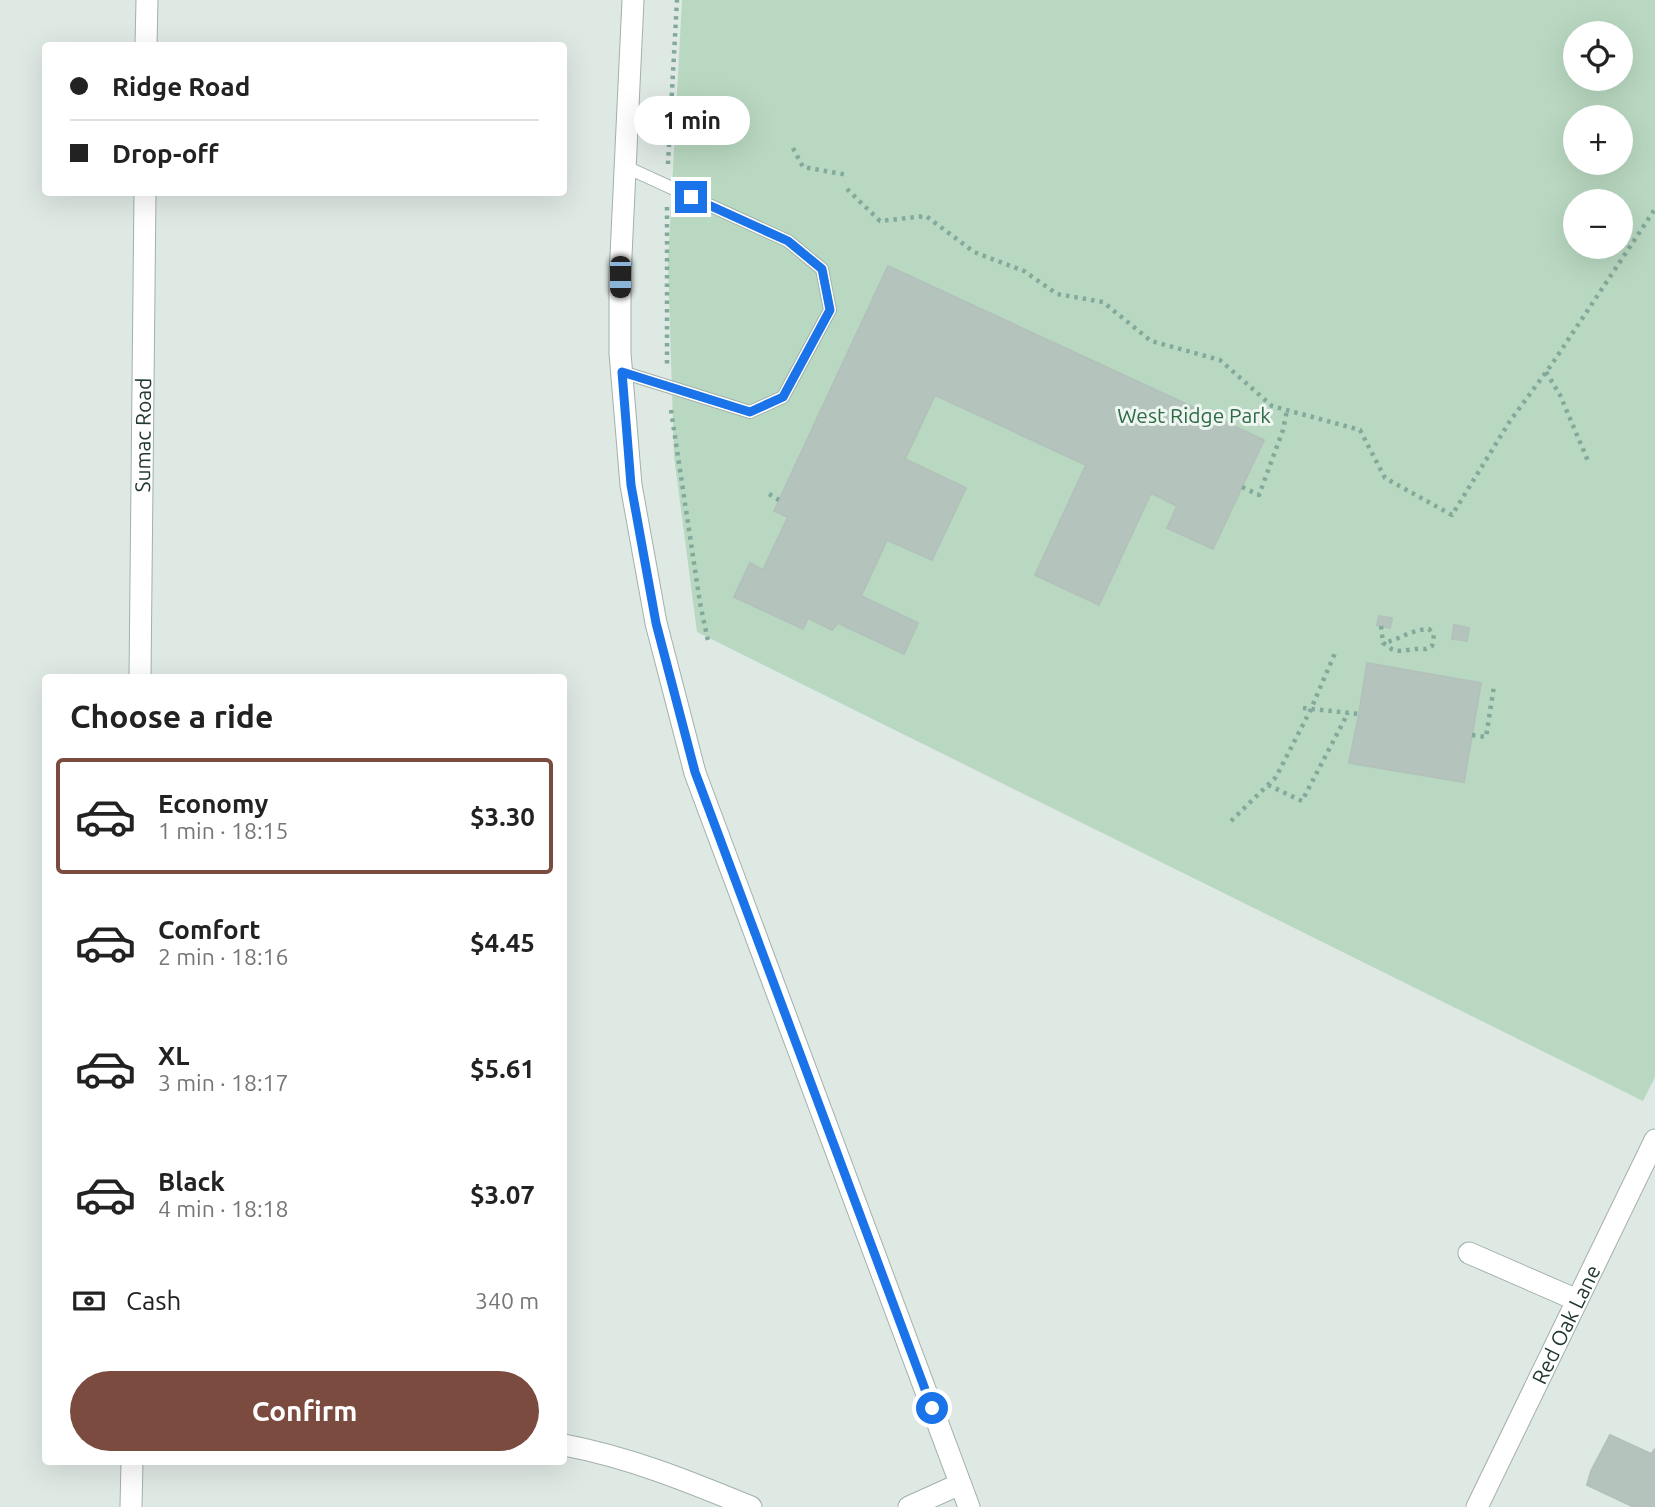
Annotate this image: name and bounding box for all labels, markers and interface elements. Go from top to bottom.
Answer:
map controls [1563,21,1633,259]
button: locate [1563,21,1633,91]
text: Ridge Road [112,72,250,101]
callout: 1 min [633,96,749,144]
button: + [1563,105,1633,175]
text: 1 min [663,108,721,133]
text: Drop-off [112,139,219,168]
route end [675,181,707,213]
button: − [1563,189,1633,259]
car [610,256,631,298]
street label: Sumac Road [130,377,155,493]
park label: West Ridge Park [1117,403,1271,427]
text: Choose a ride [70,698,273,734]
icon: car [74,785,137,848]
text: Economy [158,789,268,818]
text: $3.30 [470,802,535,831]
text: 1 min · 18:15 [158,818,289,843]
icon: car [74,911,137,974]
text: Comfort [158,915,261,944]
text: $4.45 [470,928,535,957]
text: 2 min · 18:16 [158,944,289,969]
icon: car [74,1037,137,1100]
text: XL [158,1041,189,1070]
text: $5.61 [470,1054,535,1083]
text: 3 min · 18:17 [158,1070,289,1095]
icon: car [74,1163,137,1226]
text: Black [158,1167,225,1196]
text: $3.07 [470,1180,535,1209]
text: 4 min · 18:18 [158,1196,289,1221]
street label: Red Oak Lane [1527,1261,1605,1388]
icon: cash [70,1282,108,1320]
text: Cash [126,1286,181,1315]
text: 340 m [475,1288,539,1313]
button: Confirm [70,1371,539,1451]
route start [916,1392,948,1424]

